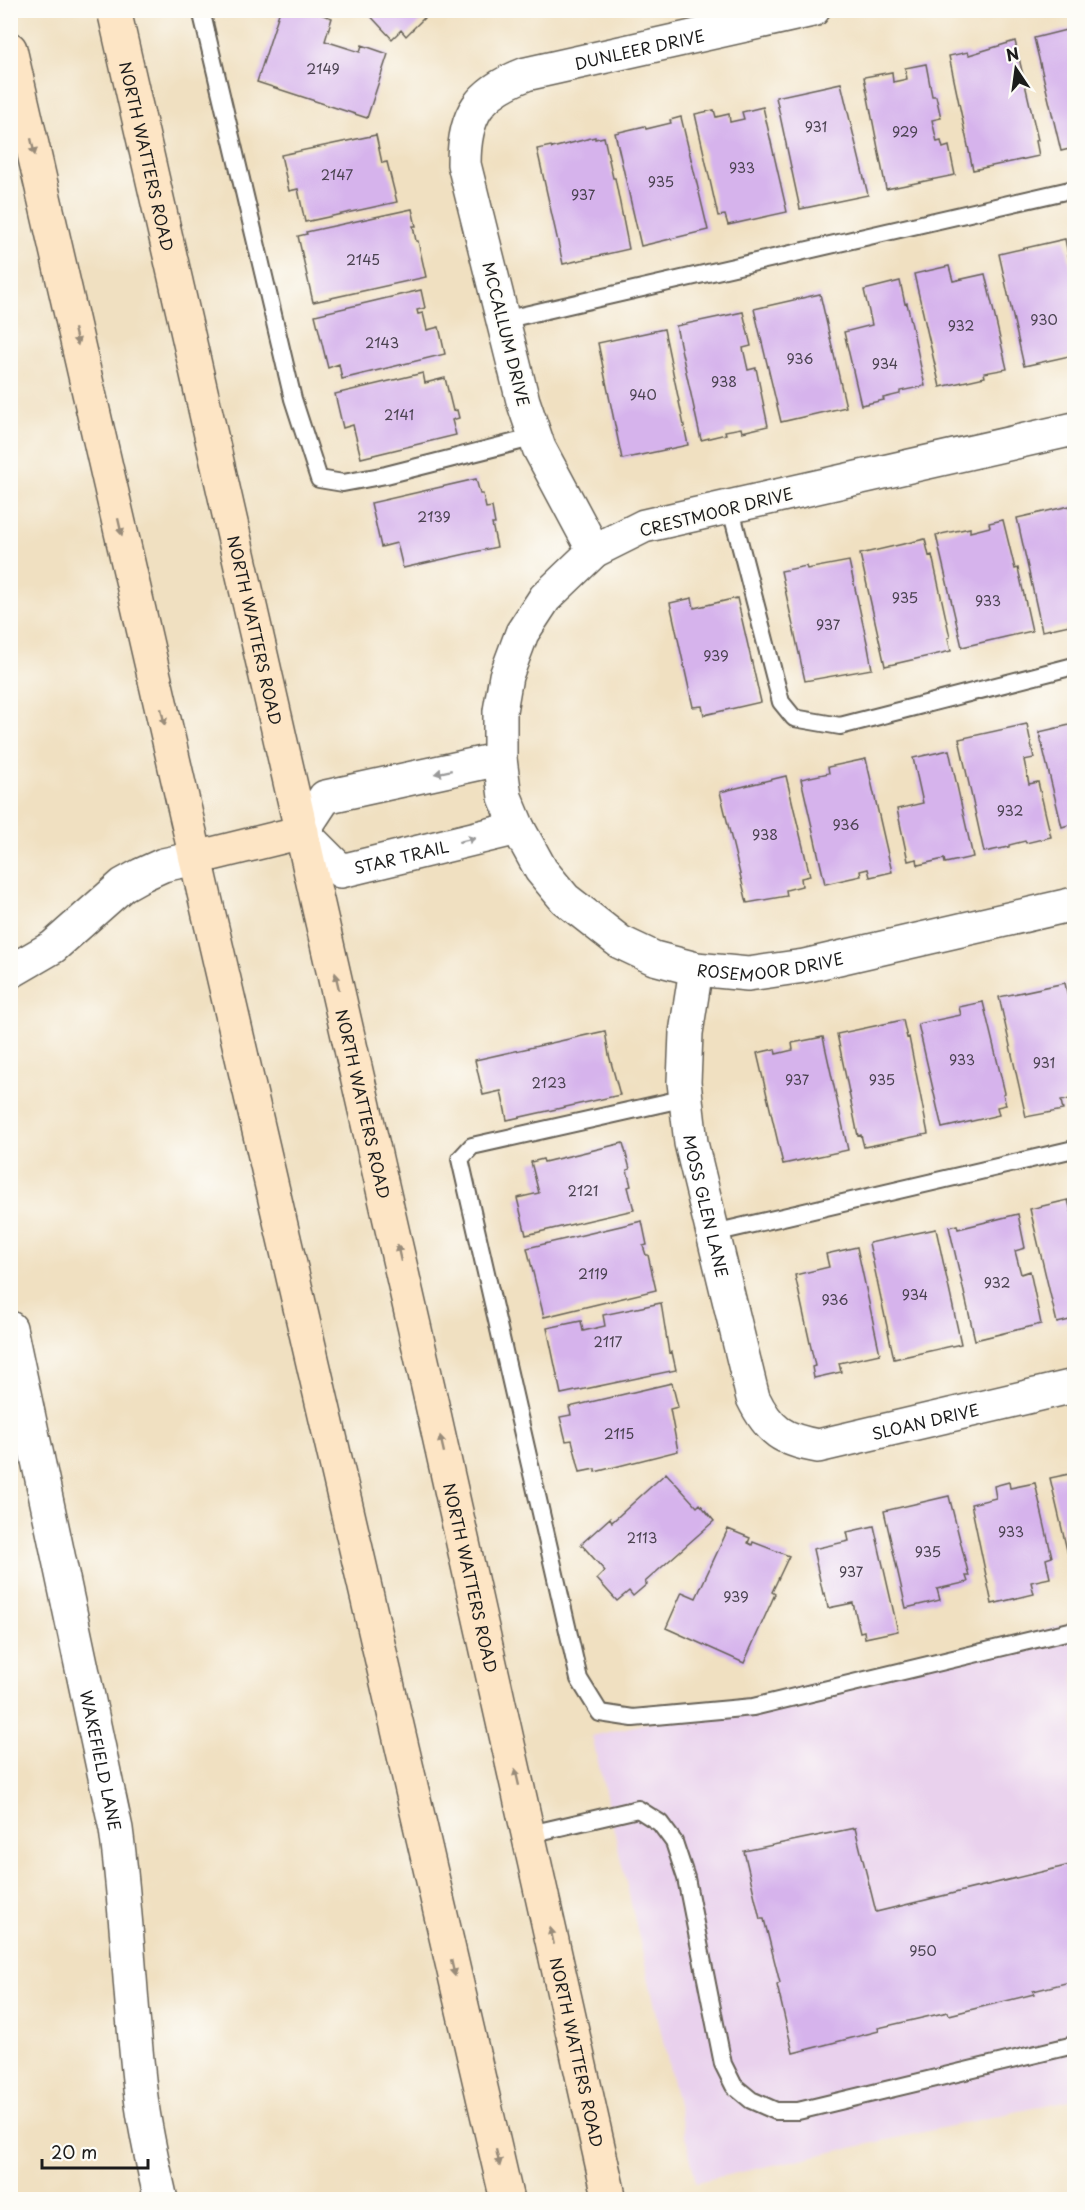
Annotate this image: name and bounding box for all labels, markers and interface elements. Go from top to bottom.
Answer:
street label: DUNLEER DRIVE [572,23,707,75]
north arrow [986,39,1046,99]
text: N [1004,40,1021,67]
house number: 2149 [306,58,340,79]
street label: NORTH WATTERS ROAD [114,59,181,253]
house number: 931 [805,116,827,137]
house number: 929 [892,121,918,142]
one-way arrow [29,137,38,156]
house number: 933 [729,157,755,178]
house number: 2147 [321,164,353,185]
house number: 935 [648,171,674,192]
house number: 937 [571,184,596,205]
house number: 2145 [346,249,380,270]
street label: MCCALLUM DRIVE [477,259,537,409]
house number: 930 [1030,309,1058,330]
house number: 932 [948,315,974,336]
one-way arrow [72,327,82,346]
house number: 2143 [365,332,399,353]
house number: 936 [787,348,814,369]
house number: 934 [872,353,898,374]
house number: 938 [711,371,737,392]
house number: 940 [629,384,657,405]
house number: 2141 [384,404,414,425]
street label: CRESTMOOR DRIVE [637,480,795,542]
house number: 2139 [417,506,451,527]
one-way arrow [116,518,125,537]
street label: NORTH WATTERS ROAD [222,533,289,727]
house number: 935 [892,587,918,608]
house number: 933 [975,590,1001,611]
house number: 937 [816,614,841,635]
house number: 939 [703,645,729,666]
one-way arrow [159,708,169,726]
one-way arrow [433,768,452,777]
house number: 932 [997,800,1023,821]
house number: 936 [833,814,860,835]
house number: 938 [752,824,778,845]
street label: STAR TRAIL [351,833,451,879]
one-way arrow [458,835,476,845]
street label: ROSEMOOR DRIVE [696,945,846,987]
one-way arrow [332,972,341,991]
street label: NORTH WATTERS ROAD [330,1007,397,1201]
house number: 933 [949,1049,975,1070]
house number: 931 [1033,1052,1055,1073]
house number: 937 [785,1069,810,1090]
house number: 935 [869,1069,895,1090]
house number: 2123 [532,1072,566,1093]
street label: MOSS GLEN LANE [678,1134,735,1280]
house number: 2121 [568,1180,598,1201]
one-way arrow [393,1244,403,1263]
house number: 2119 [578,1263,608,1284]
house number: 932 [984,1272,1010,1293]
house number: 934 [902,1284,928,1305]
house number: 936 [822,1289,849,1310]
house number: 2117 [594,1331,623,1352]
street label: SLOAN DRIVE [869,1397,981,1445]
house number: 2115 [604,1423,634,1444]
one-way arrow [436,1434,446,1453]
street label: NORTH WATTERS ROAD [438,1481,504,1675]
house number: 933 [998,1521,1024,1542]
house number: 2113 [627,1527,657,1548]
house number: 935 [915,1541,941,1562]
house number: 937 [839,1561,864,1582]
house number: 939 [723,1586,749,1607]
street label: WAKEFIELD LANE [75,1688,128,1833]
one-way arrow [512,1767,521,1786]
one-way arrow [547,1927,557,1946]
house number: 950 [909,1940,937,1961]
street label: NORTH WATTERS ROAD [545,1955,610,2149]
one-way arrow [449,1959,459,1977]
scale bar [42,2132,148,2170]
text: 20 m [51,2138,97,2165]
one-way arrow [493,2149,503,2167]

